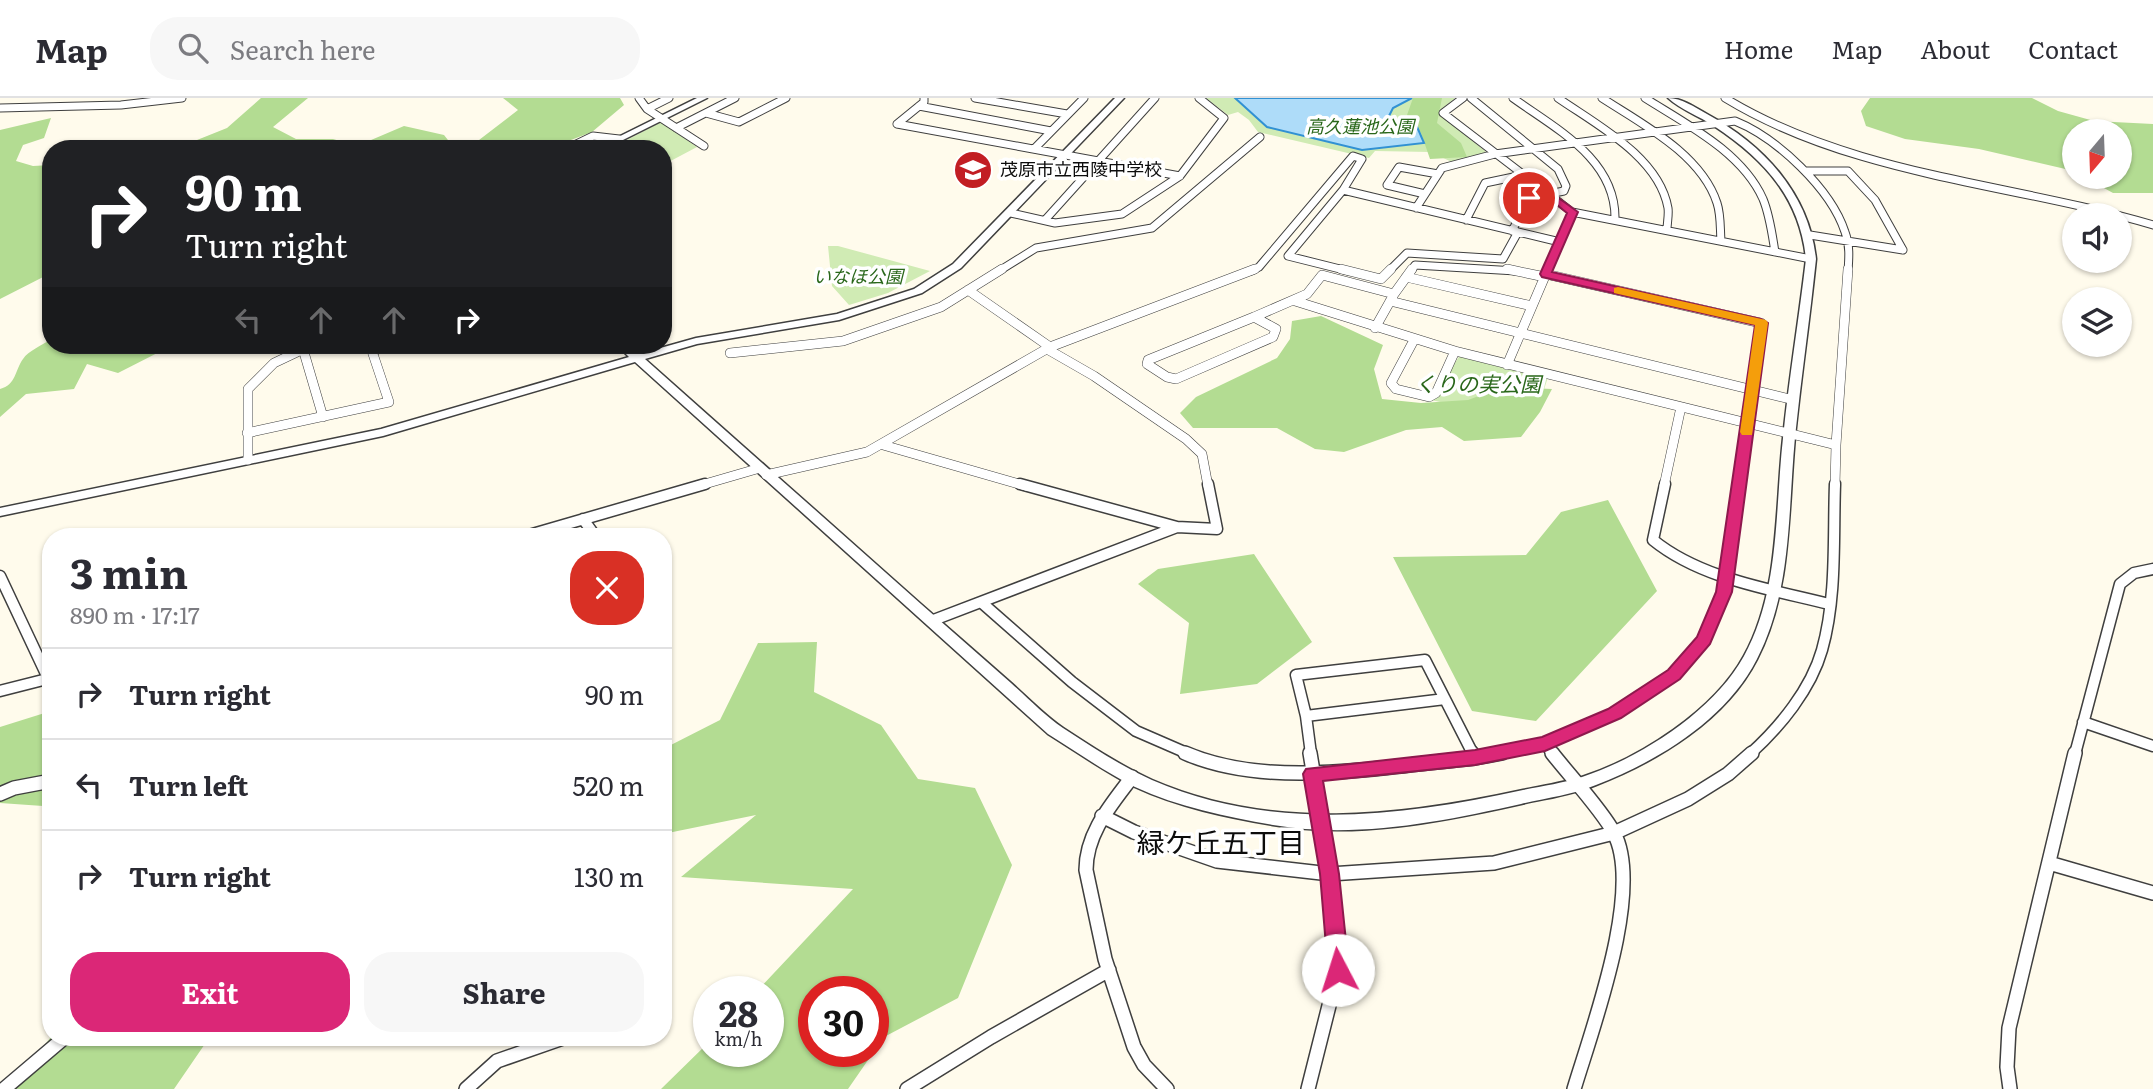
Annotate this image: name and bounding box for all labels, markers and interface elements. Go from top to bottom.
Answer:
search box [150,17,640,80]
text: Map [35,24,108,73]
icon: search [174,29,212,67]
text: Search here [230,29,376,68]
text: Home [1724,31,1793,66]
text: Map [1831,31,1882,66]
text: About [1920,31,1990,66]
text: Contact [2028,31,2118,66]
park label: 高久蓮池公園 [1306,112,1417,139]
north arrow [2062,119,2132,189]
map controls [2062,119,2132,357]
school or university icon: 茂原市立西陵中学校 [952,149,994,191]
text: 90 m [185,153,302,226]
place label: 茂原市立西陵中学校 [1000,155,1162,182]
icon: right [70,168,161,259]
pin [1499,168,1559,228]
icon: arrive [1510,179,1548,217]
button: sound [2062,203,2132,273]
text: Turn right [185,220,347,268]
park label: いなほ公園 [813,262,906,289]
button: layers [2062,287,2132,357]
icon: left [229,301,267,339]
icon: ahead [302,301,340,339]
icon: ahead [375,301,413,339]
icon: right [448,301,486,339]
park label: くりの実公園 [1415,367,1544,398]
text: 3 min [70,540,188,602]
button: close [570,551,644,625]
text: 890 m · 17:17 [70,597,200,631]
text: Turn right [129,674,271,713]
text: 90 m [585,674,644,713]
icon: right [70,675,108,713]
text: Turn left [129,765,248,804]
text: 520 m [572,765,644,804]
icon: left [70,766,108,804]
district label: 緑ケ丘五丁目 [1137,820,1305,862]
text: Turn right [129,856,271,895]
text: 130 m [574,856,644,895]
icon: right [70,857,108,895]
position arrow [1301,933,1375,1007]
button: Exit [70,952,350,1032]
button: Share [364,952,644,1032]
speed limit sign: 30 [798,976,889,1067]
text: 28 [719,986,758,1038]
text: km/h [715,1025,762,1052]

